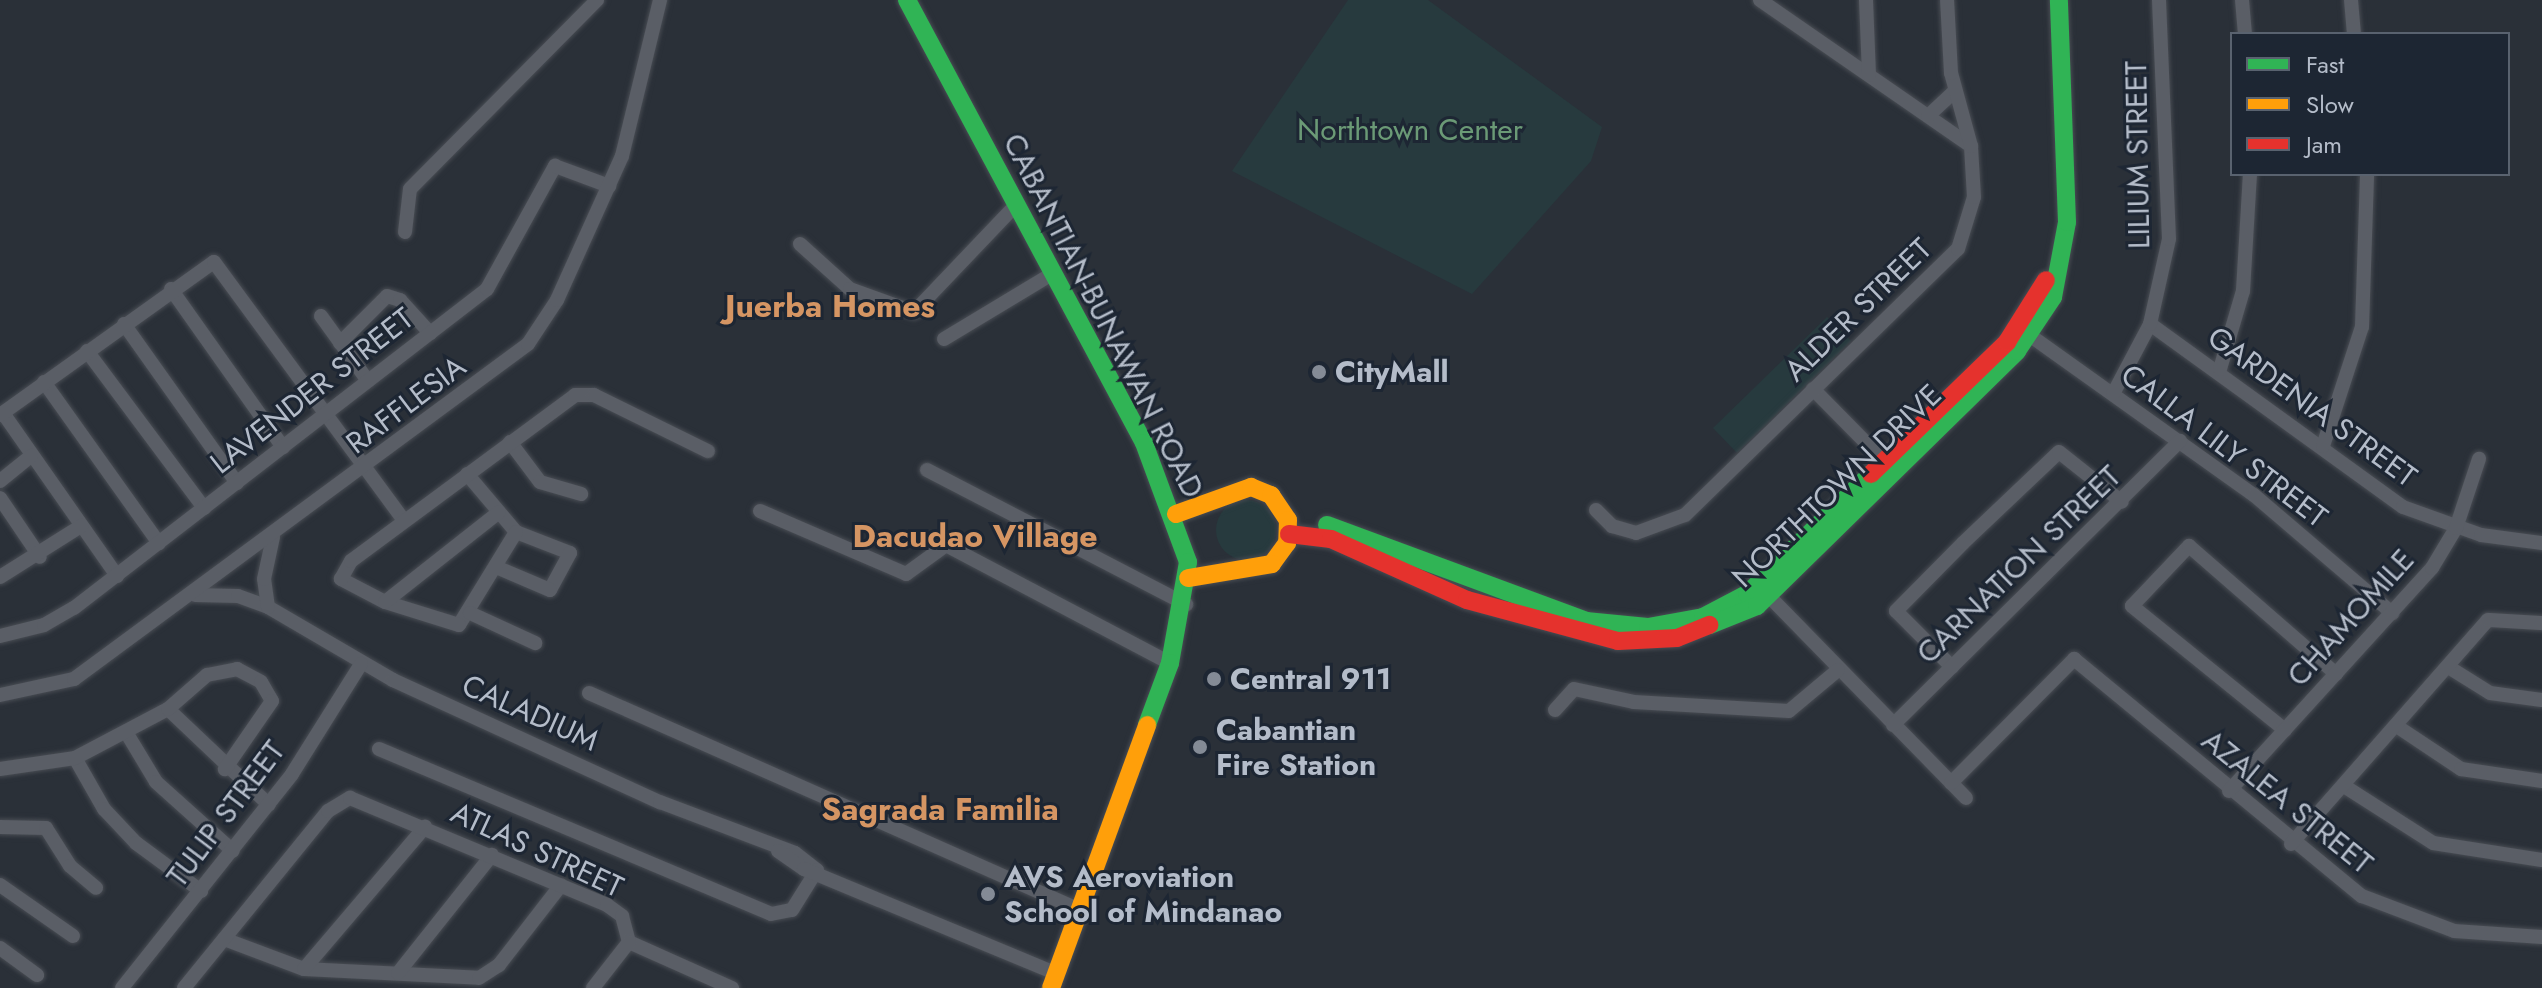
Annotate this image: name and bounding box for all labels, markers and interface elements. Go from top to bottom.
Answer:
legend [2230,32,2510,176]
text: Fast [2306,47,2344,82]
street label: LILIUM STREET [2118,61,2158,249]
text: Slow [2306,87,2354,122]
park label: Northtown Center [1297,112,1523,148]
text: Jam [2306,127,2342,162]
street label: CABANTIAN-BUNAWAN ROAD [995,128,1211,504]
street label: ALDER STREET [1777,231,1939,389]
district label: Juerba Homes [725,287,935,325]
street label: LAVENDER STREET [203,301,421,481]
street label: GARDENIA STREET [2201,319,2423,495]
street label: RAFFLESIA [339,348,473,462]
place label: CityMall [1335,354,1449,390]
street label: CALLA LILY STREET [2114,357,2334,535]
marker: CityMall [1310,363,1328,381]
street label: NORTHTOWN DRIVE [1725,377,1949,595]
street label: CARNATION STREET [1910,459,2128,671]
district label: Dacudao Village [852,517,1098,555]
street label: CHAMOMILE [2280,542,2422,694]
place label: Central 911 [1230,661,1391,697]
street label: CALADIUM [456,667,604,759]
marker: Central 911 [1205,670,1223,688]
place label: Cabantian Fire Station [1216,712,1376,782]
street label: AZALEA STREET [2195,722,2379,882]
street label: TULIP STREET [160,734,292,894]
marker: Cabantian Fire Station [1191,738,1209,756]
district label: Sagrada Familia [821,790,1059,828]
street label: ATLAS STREET [445,795,629,905]
place label: AVS Aeroviation School of Mindanao [1004,859,1282,930]
marker: AVS Aeroviation School of Mindanao [979,885,997,903]

